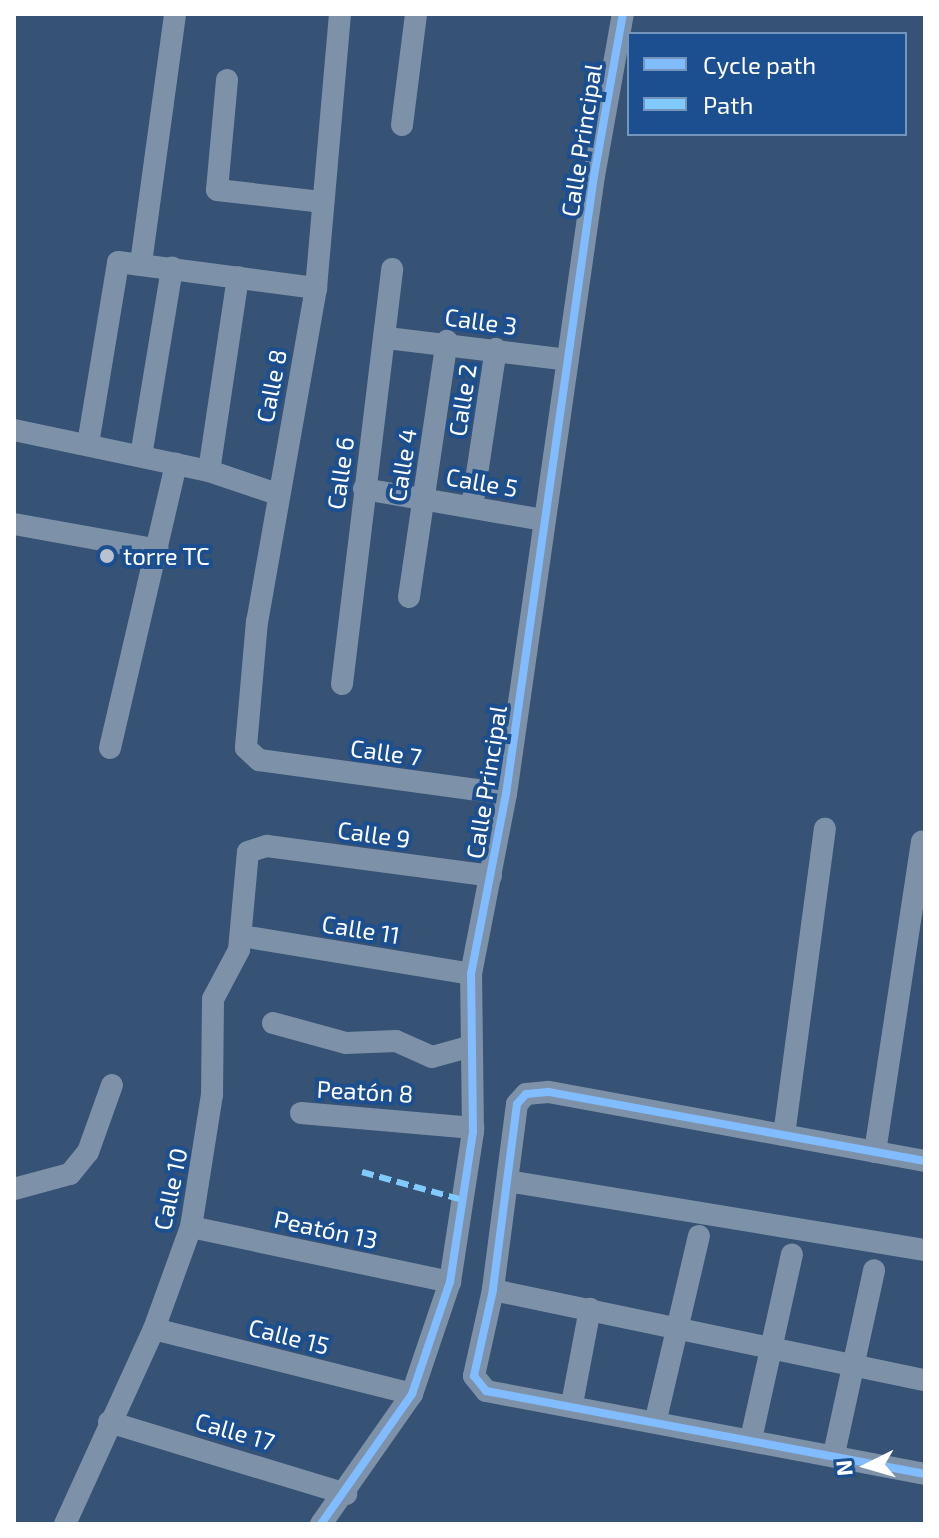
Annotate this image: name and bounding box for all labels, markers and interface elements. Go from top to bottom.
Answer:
legend [627,32,907,136]
text: Cycle path [703,50,816,79]
street label: Calle Principal [555,61,607,219]
text: Path [703,90,753,119]
street label: Calle 3 [443,302,519,340]
street label: Calle 8 [250,347,292,425]
street label: Calle 2 [442,362,482,438]
street label: Calle 4 [382,426,422,504]
street label: Calle 6 [321,435,359,511]
street label: Calle 5 [444,462,520,502]
place label: torre TC [123,542,210,570]
marker: torre TC [98,547,116,565]
street label: Calle Principal [460,703,512,861]
street label: Calle 7 [349,733,423,771]
street label: Calle 9 [336,815,412,853]
street label: Calle 11 [320,909,402,949]
street label: Peatón 8 [316,1074,414,1108]
street label: Calle 10 [147,1145,193,1233]
street label: Peatón 13 [272,1204,380,1254]
street label: Calle 15 [246,1312,332,1360]
street label: Calle 17 [192,1406,278,1456]
north arrow [827,1426,907,1506]
text: N [829,1459,857,1477]

